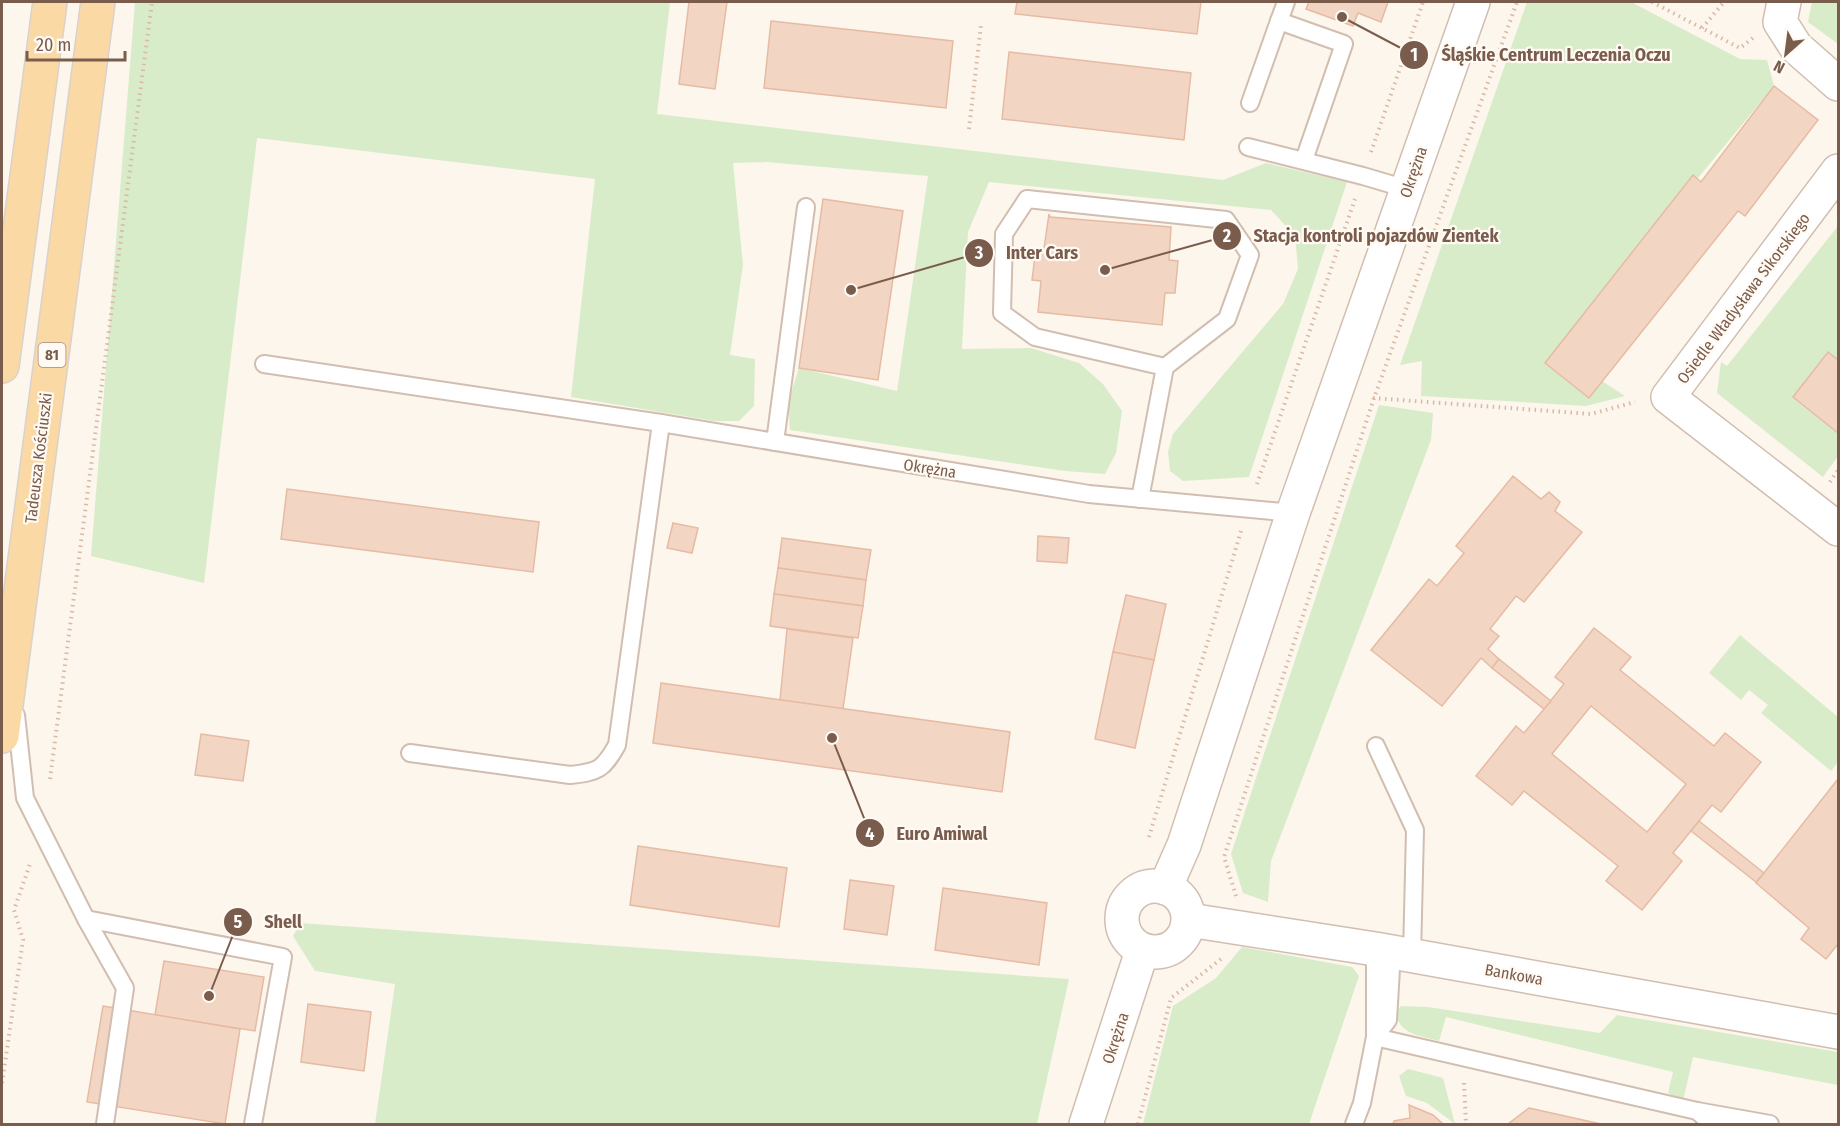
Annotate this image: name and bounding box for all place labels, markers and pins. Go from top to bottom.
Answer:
callout: Śląśkie Centrum Leczenia Oczu [1399,37,1682,73]
callout: Stacja kontroli pojazdów Zientek [1212,218,1511,254]
callout: Inter Cars [964,235,1091,271]
callout: Euro Amiwal [855,815,1000,851]
callout: Shell [223,904,314,940]

